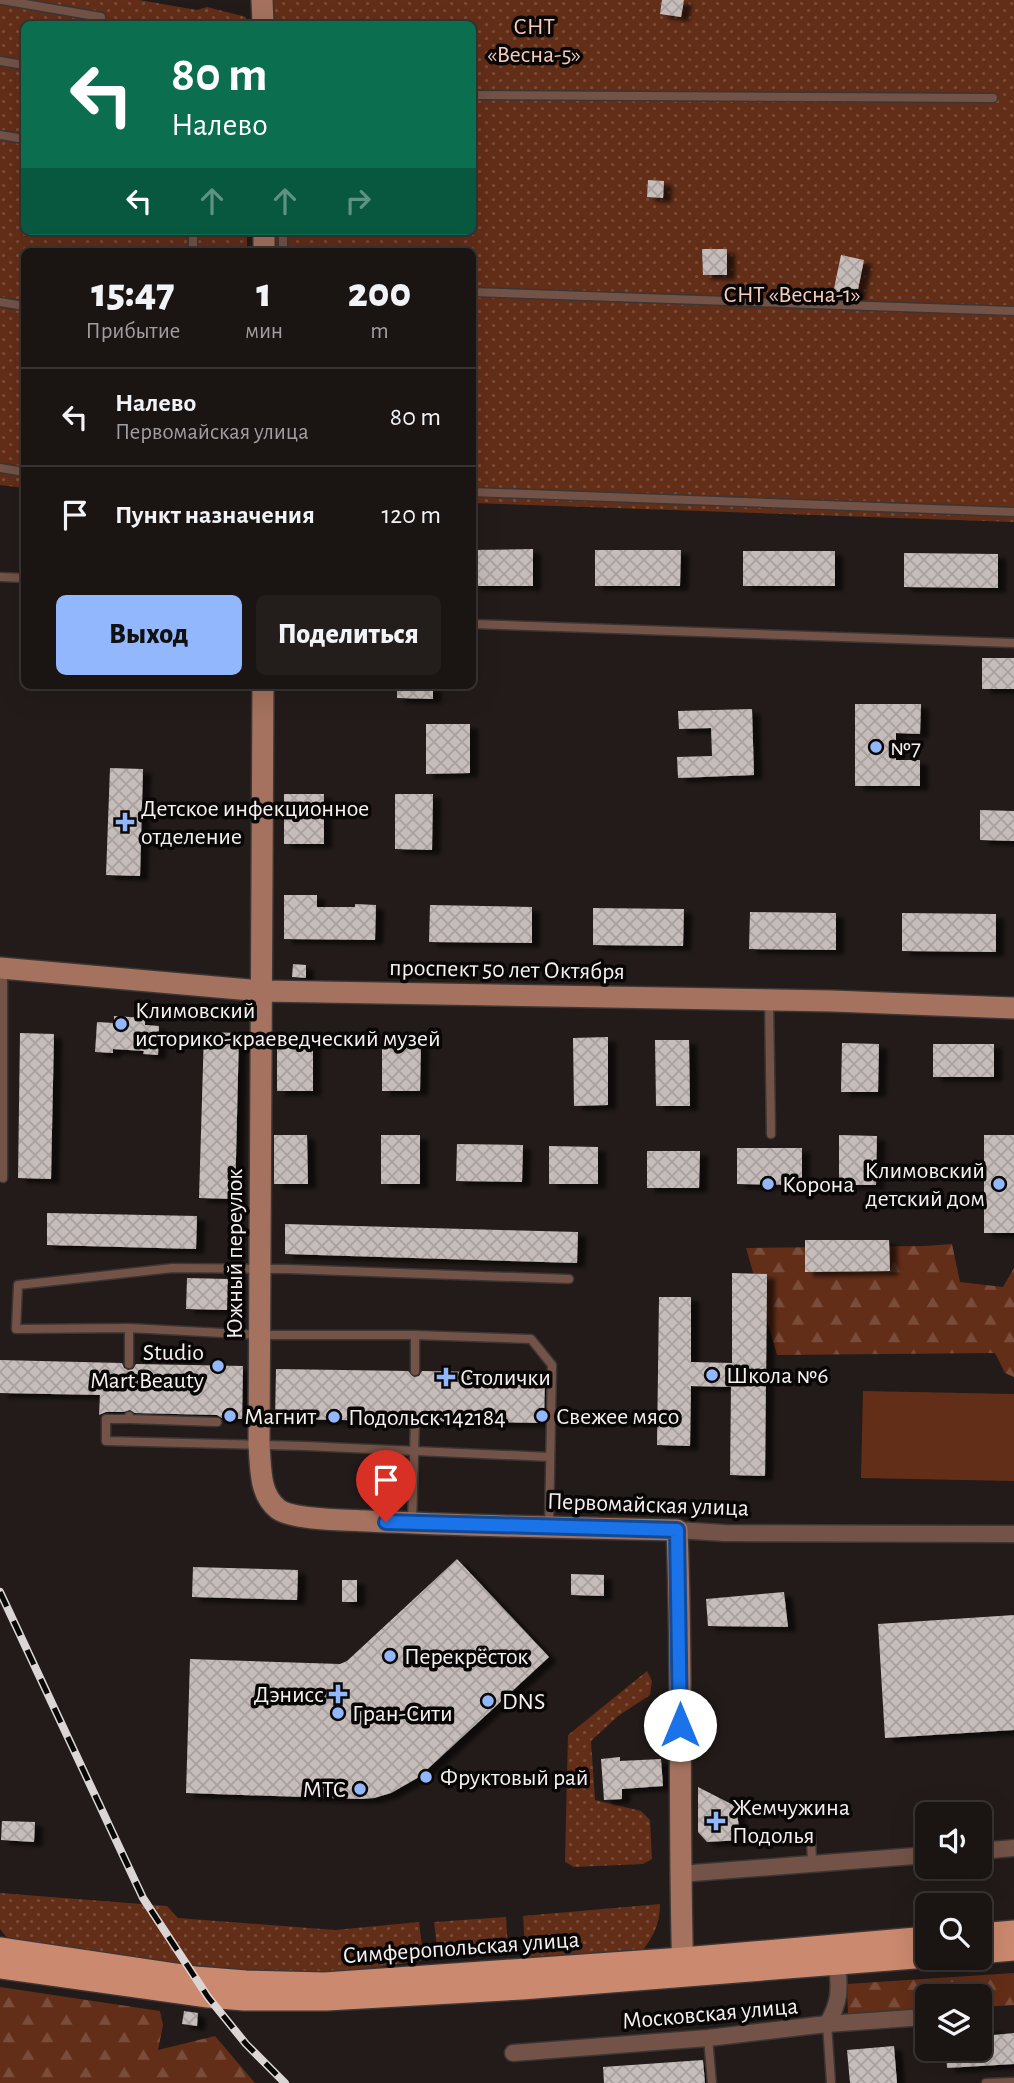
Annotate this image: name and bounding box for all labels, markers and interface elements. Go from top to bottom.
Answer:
park label: СНТ «Весна-5» [487,15,581,67]
icon: left [56,49,147,140]
text: 80 m [171,51,268,100]
text: Налево [171,109,268,141]
icon: left [120,182,158,220]
icon: ahead [193,182,231,220]
icon: ahead [266,182,304,220]
icon: right [339,182,377,220]
text: 15:47 [91,272,175,314]
text: 1 [256,272,272,314]
text: 200 [348,272,411,314]
park label: СНТ «Весна-1» [723,283,861,307]
text: Прибытие [86,320,180,343]
text: мин [245,320,283,343]
text: m [370,320,389,343]
text: Налево [115,390,196,416]
icon: left [56,398,94,436]
text: 80 m [390,404,441,430]
text: Первомайская улица [115,421,309,444]
icon: arrive [56,496,94,534]
text: Пункт назначения [115,502,315,528]
text: 120 m [381,502,441,528]
button: Выход [56,595,242,675]
button: Поделиться [256,595,441,675]
place label: №7 [890,736,921,760]
marker: №7 [868,739,884,755]
place label: Детское инфекционное отделение [141,797,369,849]
marker: Детское инфекционное отделение [115,812,135,832]
street label: проспект 50 лет Октября [389,956,625,984]
place label: Климовский историко-краеведческий музей [135,999,441,1051]
marker: Климовский историко-краеведческий музей [113,1016,129,1032]
place label: Климовский детский дом [865,1159,985,1211]
street label: Южный переулок [223,1169,247,1339]
place label: Корона [782,1173,854,1197]
marker: Корона [760,1176,776,1192]
marker: Климовский детский дом [991,1176,1007,1192]
place label: Studio Mart Beauty [90,1341,204,1393]
marker: Studio Mart Beauty [210,1358,226,1374]
place label: Школа №6 [726,1364,829,1388]
place label: Столички [460,1366,551,1390]
marker: Школа №6 [704,1367,720,1383]
marker: Столички [438,1369,454,1385]
place label: Магнит [244,1405,316,1429]
place label: Свежее мясо [556,1405,679,1429]
place label: Подольск 142184 [348,1406,506,1430]
marker: Магнит [222,1408,238,1424]
marker: Свежее мясо [534,1408,550,1424]
marker: Подольск 142184 [326,1409,342,1425]
pin [356,1450,416,1522]
icon: arrive [367,1461,405,1499]
street label: Первомайская улица [547,1489,749,1521]
place label: Перекрёсток [404,1645,528,1669]
marker: Перекрёсток [382,1648,398,1664]
place label: Дэнисс [254,1683,324,1707]
marker: Дэнисс [330,1686,346,1702]
position arrow [643,1688,717,1762]
place label: DNS [502,1690,545,1714]
marker: DNS [480,1693,496,1709]
place label: Гран-Сити [352,1702,453,1726]
marker: Гран-Сити [330,1705,346,1721]
place label: Фруктовый рай [440,1766,589,1790]
marker: Фруктовый рай [418,1769,434,1785]
place label: МТС [302,1778,346,1802]
marker: МТС [352,1781,368,1797]
place label: Жемчужина Подолья [732,1796,850,1848]
map controls [915,1802,992,2061]
button: sound [915,1802,992,1879]
marker: Жемчужина Подолья [706,1811,726,1831]
button: search [915,1893,992,1970]
street label: Симферопольская улица [342,1928,580,1968]
button: layers [915,1984,992,2061]
street label: Московская улица [621,1994,799,2034]

